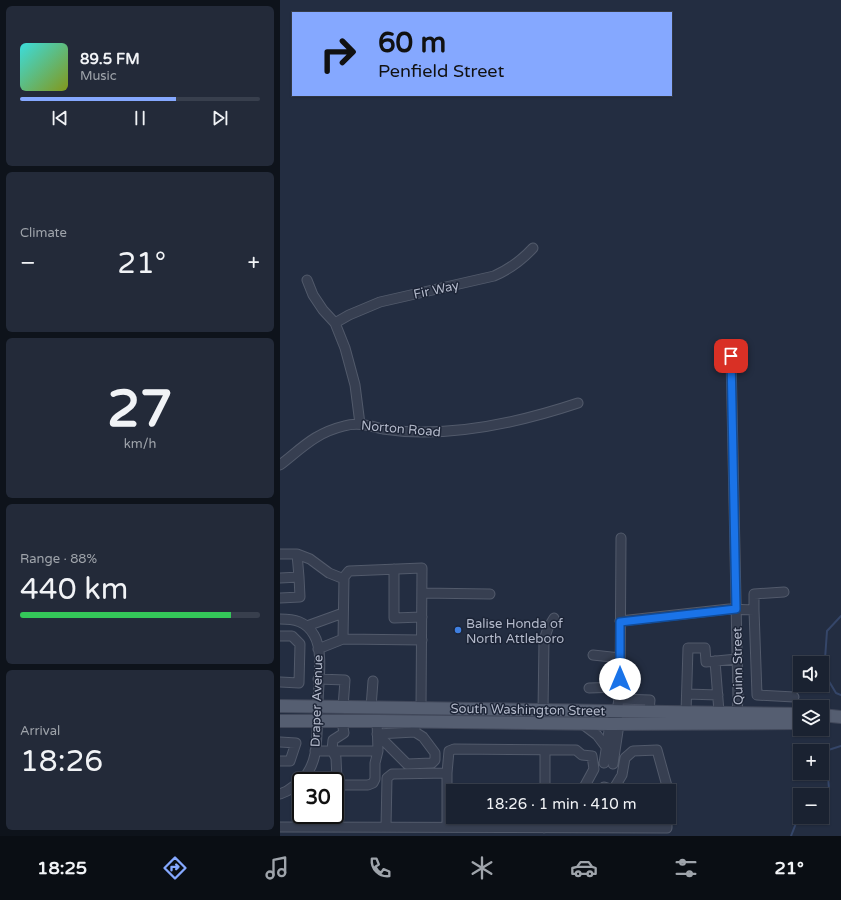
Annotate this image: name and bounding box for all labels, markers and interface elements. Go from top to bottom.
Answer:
text: 60 m [378,26,446,60]
icon: right [312,28,364,80]
text: 89.5 FM [80,50,140,68]
text: Penfield Street [378,60,504,82]
text: Music [80,68,117,84]
icon: previous [49,107,71,129]
icon: pause [129,107,151,129]
icon: next [209,107,231,129]
text: Climate [20,225,67,241]
text: 21° [117,245,166,282]
text: − [20,250,36,276]
text: + [248,250,260,276]
street label: Fir Way [412,277,460,303]
pin [714,339,748,373]
icon: arrive [720,345,742,367]
text: 27 [107,378,173,441]
street label: Norton Road [360,418,441,440]
text: km/h [124,436,156,452]
text: Range · 88% [20,551,97,567]
text: 440 km [20,571,128,608]
place label: Balise Honda of North Attleboro [466,616,564,647]
marker: Balise Honda of North Attleboro [453,625,463,635]
street label: Quinn Street [729,627,747,705]
street label: Draper Avenue [307,655,327,747]
map controls [793,656,829,824]
button: sound [793,656,829,692]
position arrow [599,658,641,700]
button: layers [793,700,829,736]
street label: South Washington Street [450,701,606,719]
text: Arrival [20,723,60,739]
text: 18:26 [20,743,103,780]
button: + [793,744,829,780]
speed limit sign: 30 [292,772,344,824]
button: − [793,788,829,824]
text: 18:26 · 1 min · 410 m [486,795,636,813]
icon: directions [161,854,189,882]
icon: music [263,854,291,882]
icon: phone [366,854,394,882]
icon: climate [468,854,496,882]
icon: car [570,854,598,882]
icon: filters [672,854,700,882]
text: 18:25 [37,857,87,879]
text: 21° [774,857,804,879]

